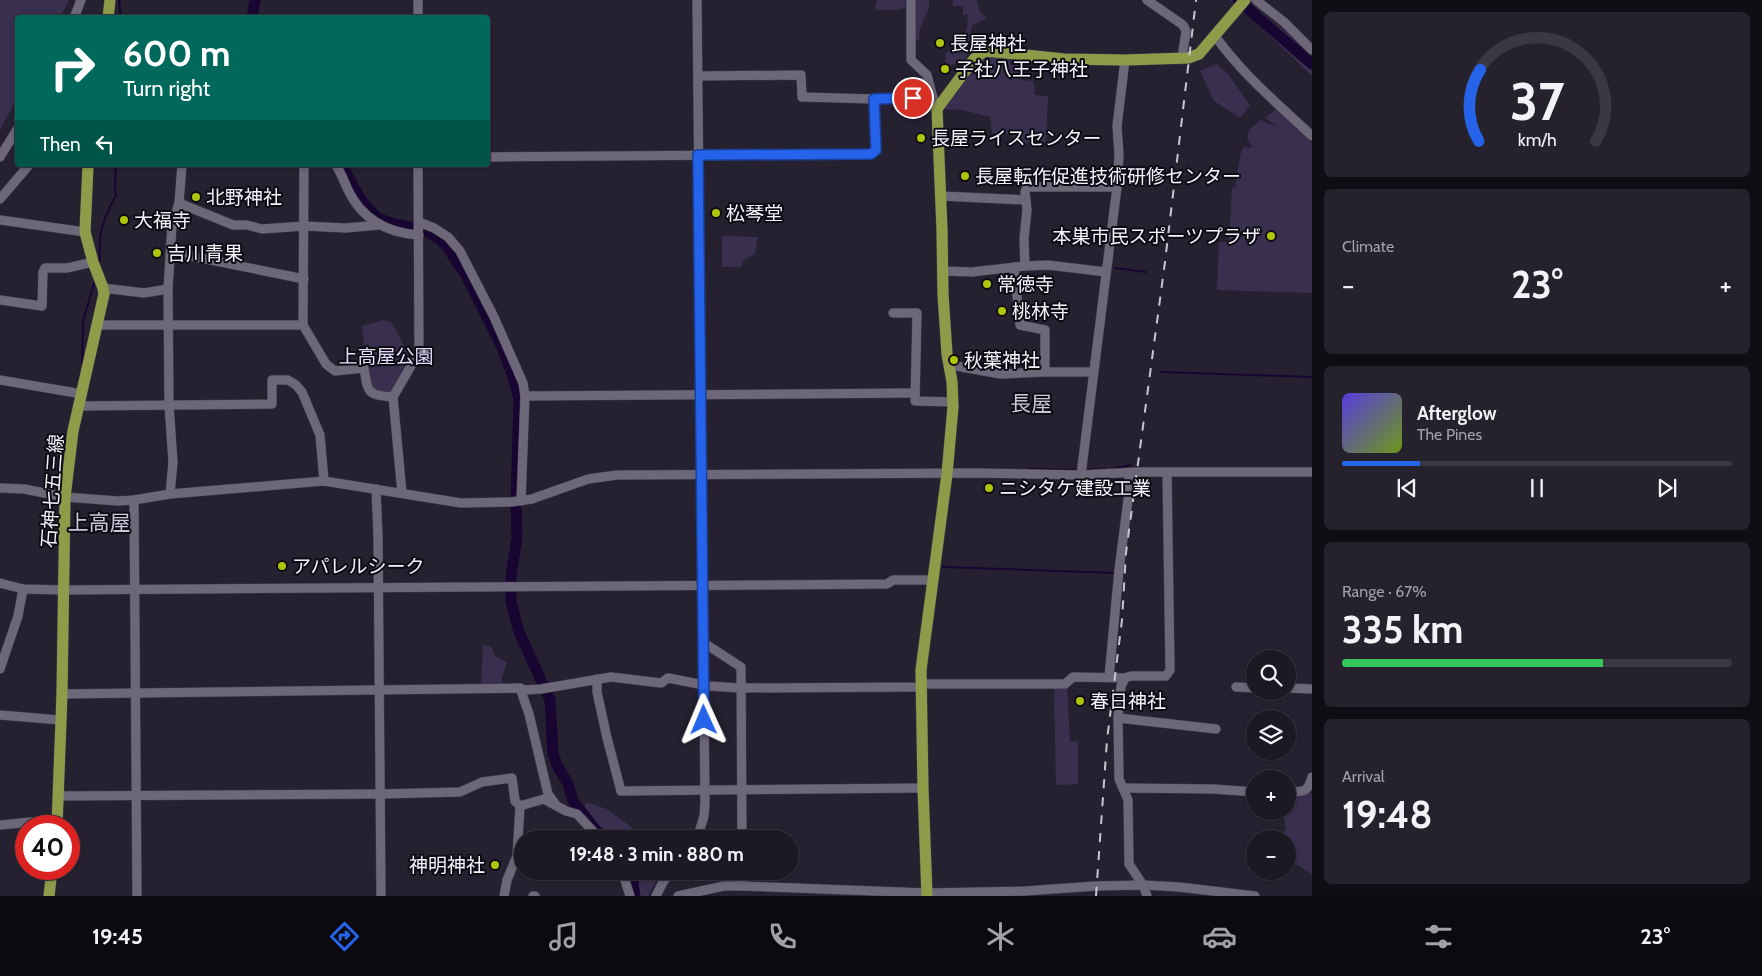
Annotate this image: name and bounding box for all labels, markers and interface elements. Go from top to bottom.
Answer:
text: 600 m [123,32,230,75]
place label: 長屋神社 [950,32,1026,55]
icon: right [40,35,105,100]
marker: 長屋神社 [934,37,946,49]
place label: 子社八王子神社 [955,58,1088,81]
marker: 子社八王子神社 [939,63,951,75]
text: 37 [1510,70,1565,133]
text: Turn right [123,75,210,102]
pin [892,77,934,119]
icon: arrive [899,84,927,112]
place label: 長屋ライスセンター [931,127,1101,150]
text: km/h [1517,129,1557,150]
icon: left [91,130,119,158]
marker: 長屋ライスセンター [915,132,927,144]
text: Then [40,133,81,156]
place label: 長屋転作促進技術研修センター [975,165,1241,188]
marker: 長屋転作促進技術研修センター [959,170,971,182]
place label: 北野神社 [206,186,282,209]
marker: 北野神社 [190,191,202,203]
place label: 松琴堂 [726,202,783,225]
marker: 松琴堂 [710,207,722,219]
place label: 大福寺 [134,209,191,232]
marker: 大福寺 [118,214,130,226]
place label: 本巣市民スポーツプラザ [1052,225,1261,248]
marker: 本巣市民スポーツプラザ [1265,230,1277,242]
text: Climate [1342,237,1394,256]
place label: 吉川青果 [167,242,243,265]
marker: 吉川青果 [151,247,163,259]
text: 23° [1511,261,1563,308]
text: − [1342,268,1354,302]
text: + [1720,268,1732,302]
place label: 常徳寺 [997,273,1054,296]
marker: 常徳寺 [981,278,993,290]
place label: 桃林寺 [1012,300,1069,323]
marker: 桃林寺 [996,305,1008,317]
park label: 上高屋公園 [338,345,434,368]
place label: 秋葉神社 [964,349,1040,372]
marker: 秋葉神社 [948,354,960,366]
district label: 長屋 [1010,391,1052,416]
text: Afterglow [1417,402,1497,425]
text: The Pines [1417,425,1482,444]
street label: 石神七五三線 [37,433,68,549]
icon: previous [1393,474,1421,502]
icon: pause [1523,474,1551,502]
icon: next [1653,474,1681,502]
place label: ニシタケ建設工業 [999,477,1151,500]
marker: ニシタケ建設工業 [983,482,995,494]
district label: 上高屋 [68,510,131,535]
place label: アパレルシーク [292,555,425,578]
marker: アパレルシーク [276,560,288,572]
text: Range · 67% [1342,582,1427,601]
text: 335 km [1342,606,1463,653]
map controls [1246,650,1296,880]
button: search [1246,650,1296,700]
place label: 春日神社 [1090,690,1166,713]
position arrow [677,693,729,745]
marker: 春日神社 [1074,695,1086,707]
button: layers [1246,710,1296,760]
text: Arrival [1342,767,1385,786]
button: + [1246,770,1296,820]
text: 19:48 [1342,791,1432,838]
speed limit sign: 40 [15,815,80,880]
button: − [1246,830,1296,880]
text: 19:48 · 3 min · 880 m [569,843,744,866]
place label: 神明神社 [409,854,485,877]
marker: 神明神社 [489,859,501,871]
icon: directions [327,919,362,954]
icon: music [546,919,581,954]
icon: phone [765,919,800,954]
icon: climate [983,919,1018,954]
icon: car [1202,919,1237,954]
icon: filters [1421,919,1456,954]
text: 19:45 [92,923,143,950]
text: 23° [1640,923,1670,950]

